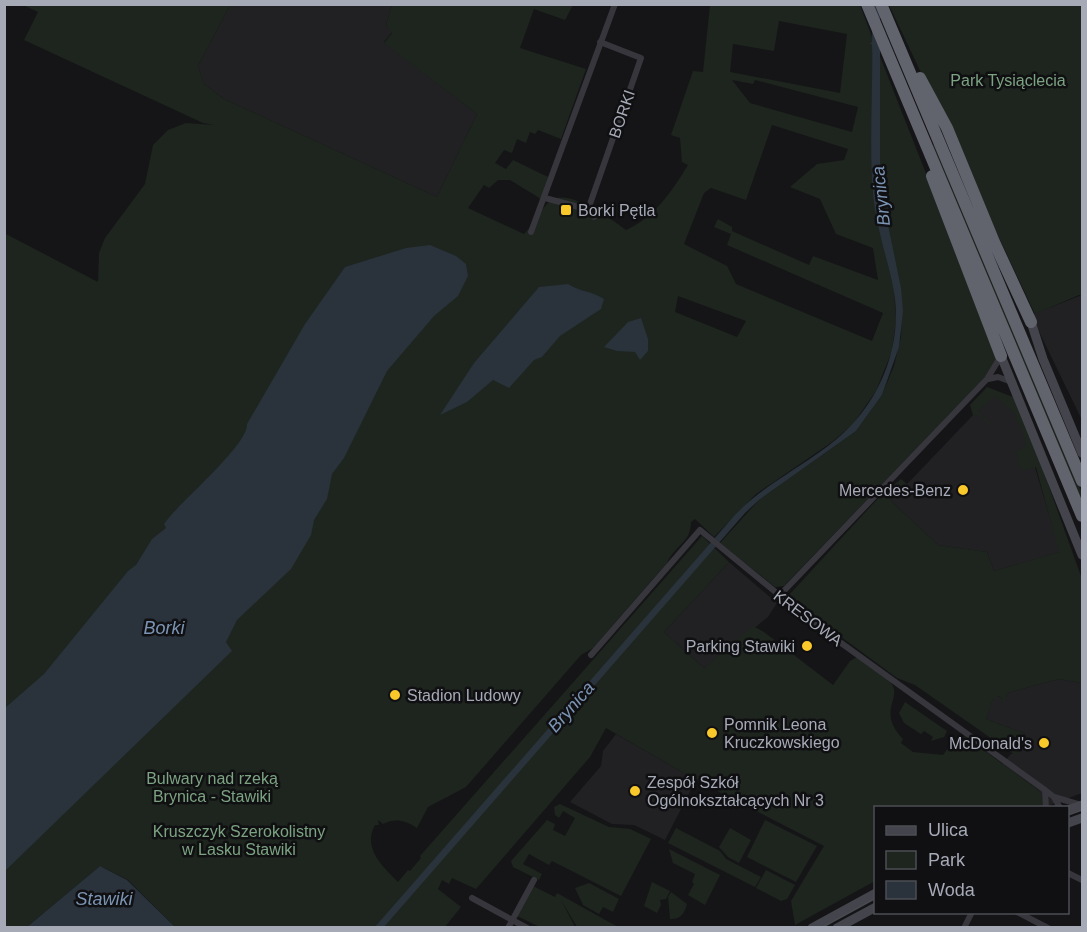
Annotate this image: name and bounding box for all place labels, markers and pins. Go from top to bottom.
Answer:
place label: Borki Pętla [578,202,655,219]
marker: Borki Pętla [559,203,573,217]
place label: Mercedes-Benz [839,482,951,499]
marker: Mercedes-Benz [956,483,970,497]
place label: Parking Stawiki [686,638,795,655]
marker: Parking Stawiki [800,639,814,653]
place label: Stadion Ludowy [407,687,521,704]
marker: Stadion Ludowy [388,688,402,702]
place label: Pomnik Leona Kruczkowskiego [724,716,840,751]
marker: Pomnik Leona Kruczkowskiego [705,726,719,740]
place label: McDonald's [949,735,1032,752]
marker: McDonald's [1037,736,1051,750]
place label: Zespół Szkół Ogólnokształcących Nr 3 [647,774,824,809]
marker: Zespół Szkół Ogólnokształcących Nr 3 [628,784,642,798]

